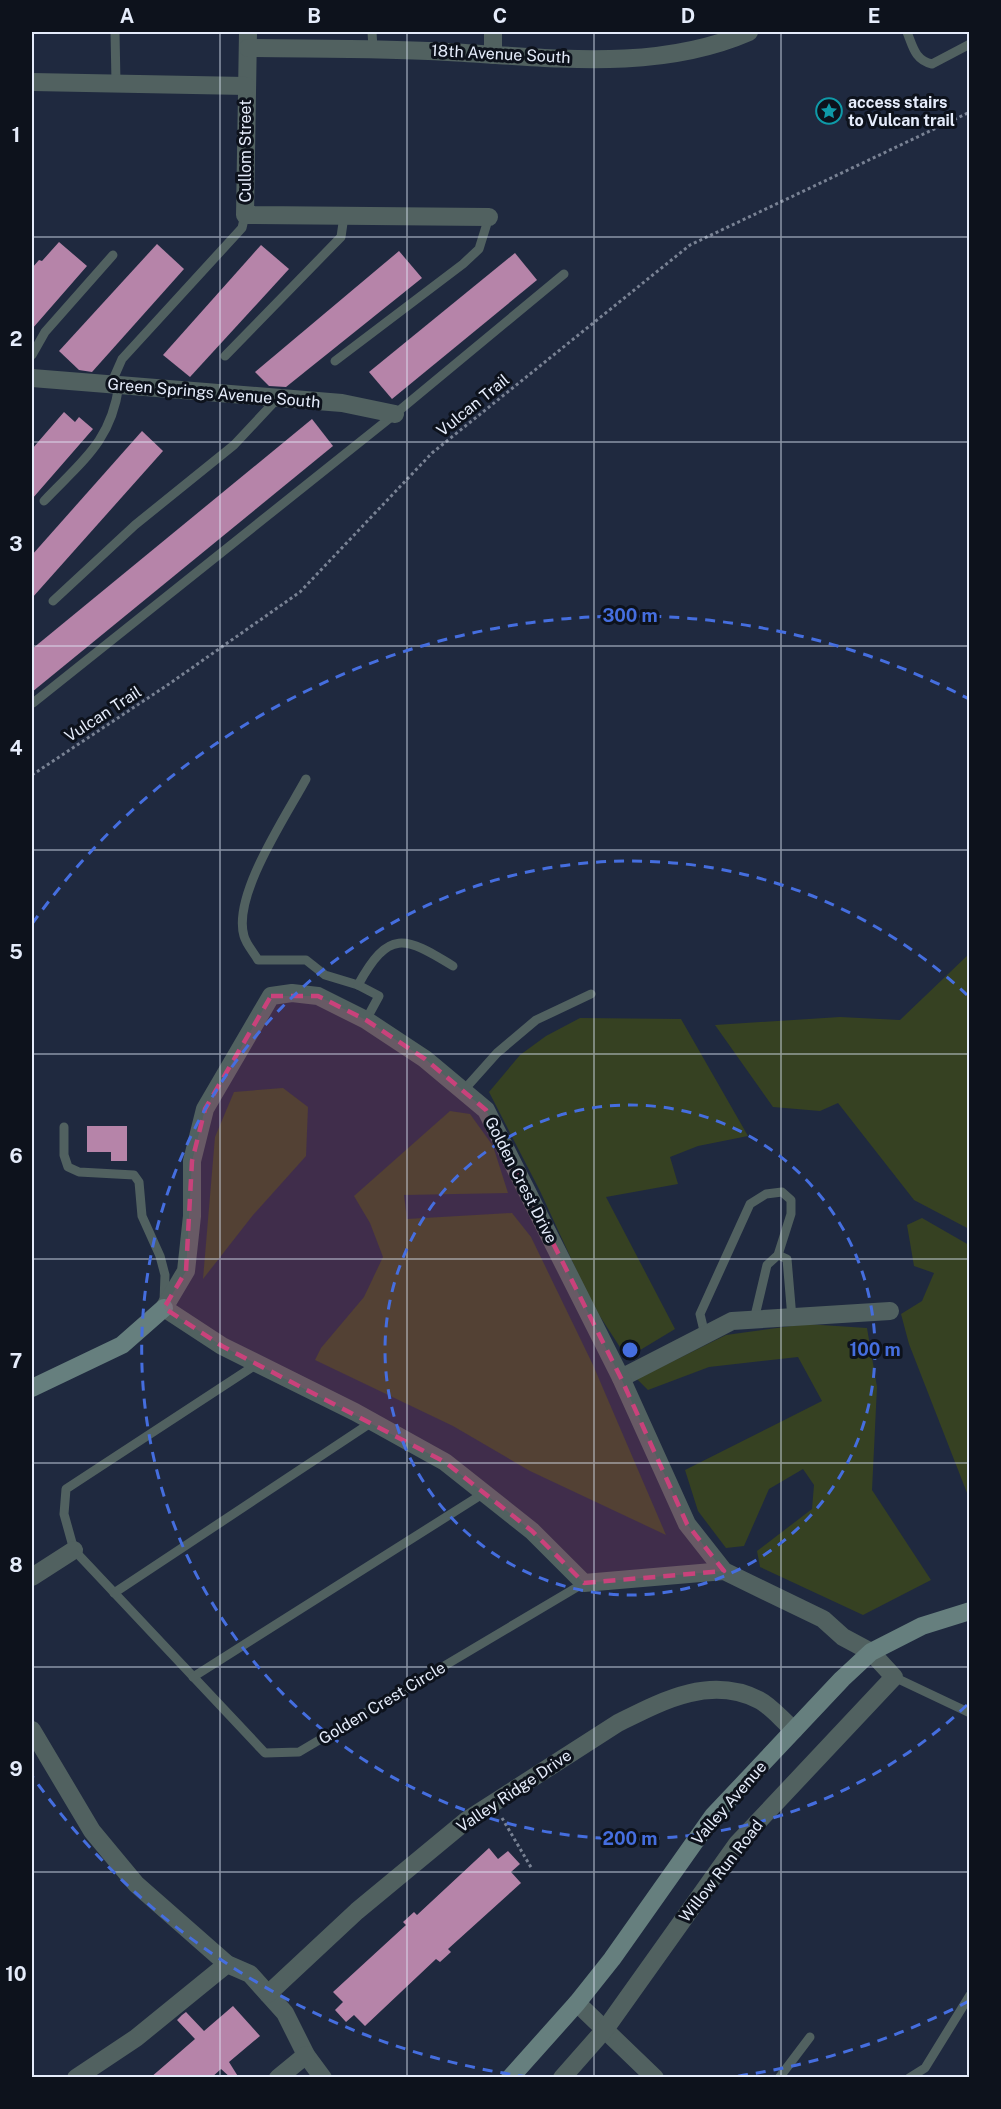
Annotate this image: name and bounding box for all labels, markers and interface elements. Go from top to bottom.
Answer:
text: A [120,4,134,28]
text: B [307,4,321,28]
text: C [493,4,507,28]
text: D [681,4,695,28]
text: E [868,4,880,28]
street label: 18th Avenue South [431,41,571,67]
place label: access stairs to Vulcan trail [848,93,955,130]
place icon: access stairs to Vulcan trail [814,96,844,126]
street label: Cullom Street [236,100,255,202]
text: 1 [12,123,20,147]
text: 2 [10,327,22,351]
street label: Vulcan Trail [433,370,513,440]
street label: Green Springs Avenue South [107,374,321,412]
text: 3 [9,532,23,556]
text: 300 m [602,605,658,626]
street label: Vulcan Trail [61,682,145,746]
text: 4 [9,736,23,760]
text: 5 [9,940,23,964]
street label: Golden Crest Drive [481,1114,561,1246]
text: 6 [9,1144,23,1168]
text: 100 m [849,1339,901,1360]
centre of rings [620,1340,640,1360]
text: 7 [10,1349,22,1373]
text: 8 [9,1553,23,1577]
street label: Golden Crest Circle [315,1658,449,1748]
street label: Valley Ridge Drive [453,1746,575,1836]
text: 9 [9,1757,23,1781]
street label: Valley Avenue [688,1757,770,1849]
street label: Willow Run Road [675,1816,767,1926]
text: 200 m [603,1828,657,1849]
text: 10 [5,1962,27,1986]

